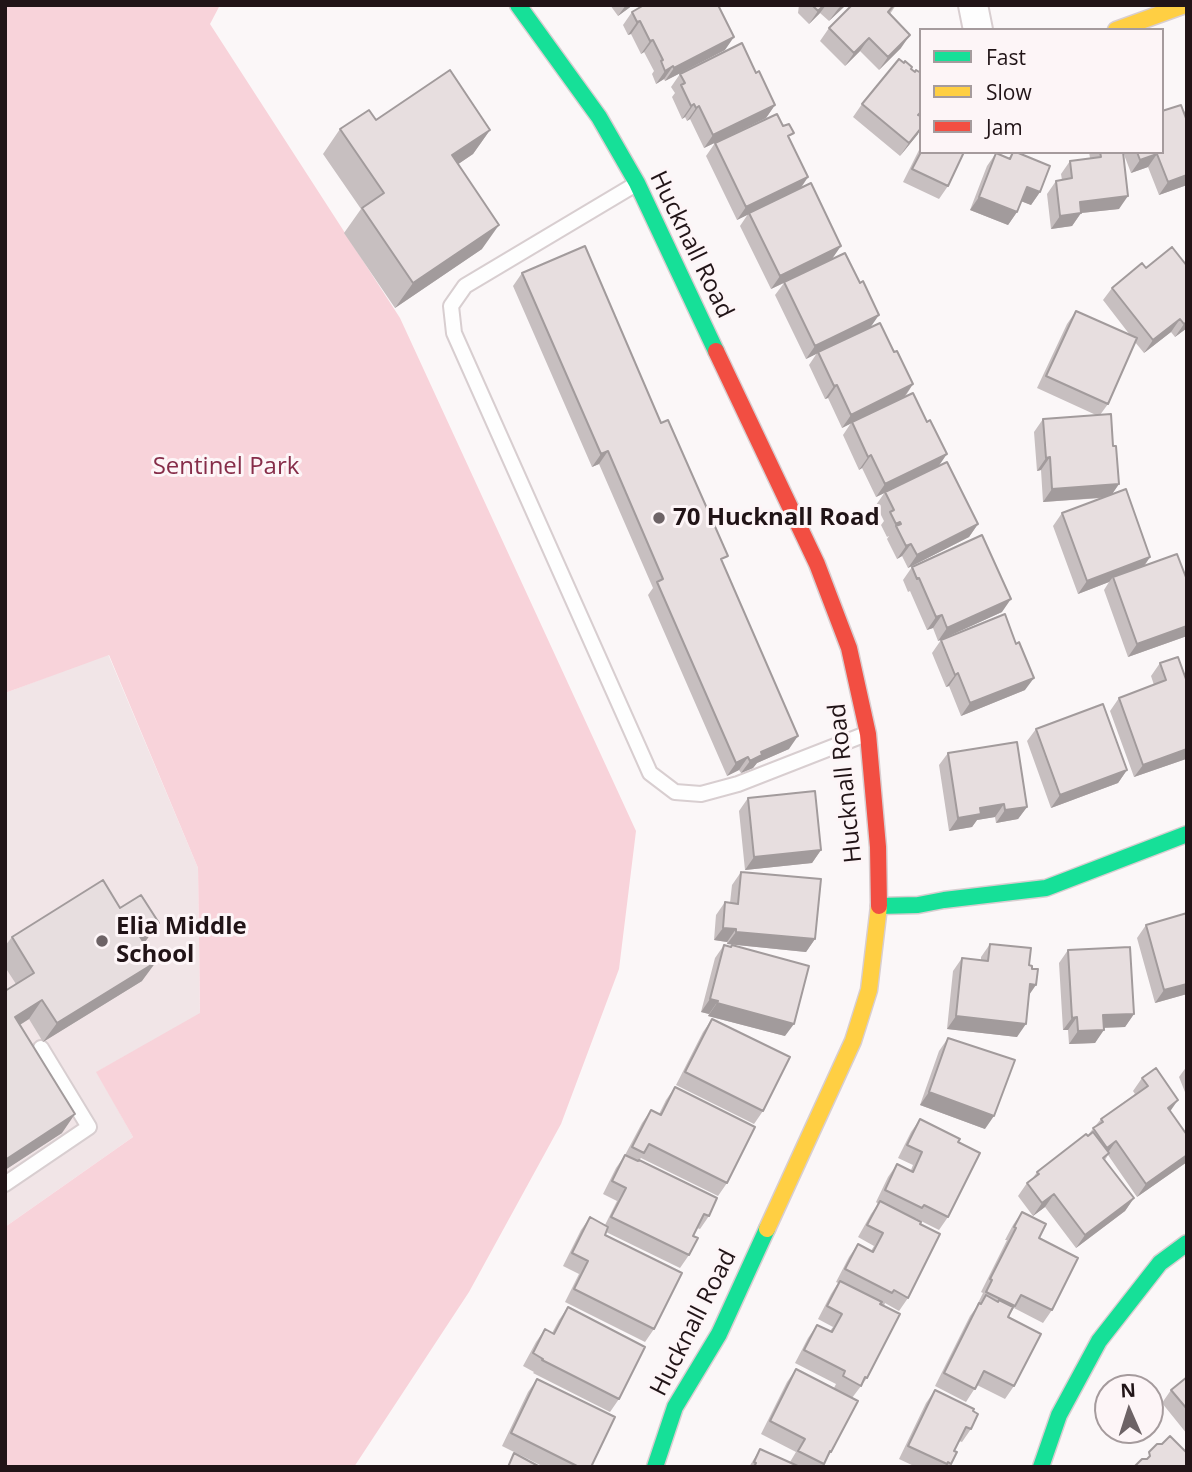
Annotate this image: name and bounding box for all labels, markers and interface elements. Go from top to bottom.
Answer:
legend [919,28,1164,154]
text: Fast [986,43,1026,71]
text: Slow [986,78,1032,106]
text: Jam [986,113,1023,141]
street label: Hucknall Road [643,167,739,323]
park label: Sentinel Park [153,453,299,481]
place label: 70 Hucknall Road [673,504,880,532]
marker: 70 Hucknall Road [651,510,667,526]
street label: Hucknall Road [823,702,869,864]
place label: Elia Middle School [116,913,247,969]
marker: Elia Middle School [94,933,110,949]
street label: Hucknall Road [645,1245,743,1401]
north arrow [1094,1374,1164,1444]
text: N [1120,1377,1136,1403]

